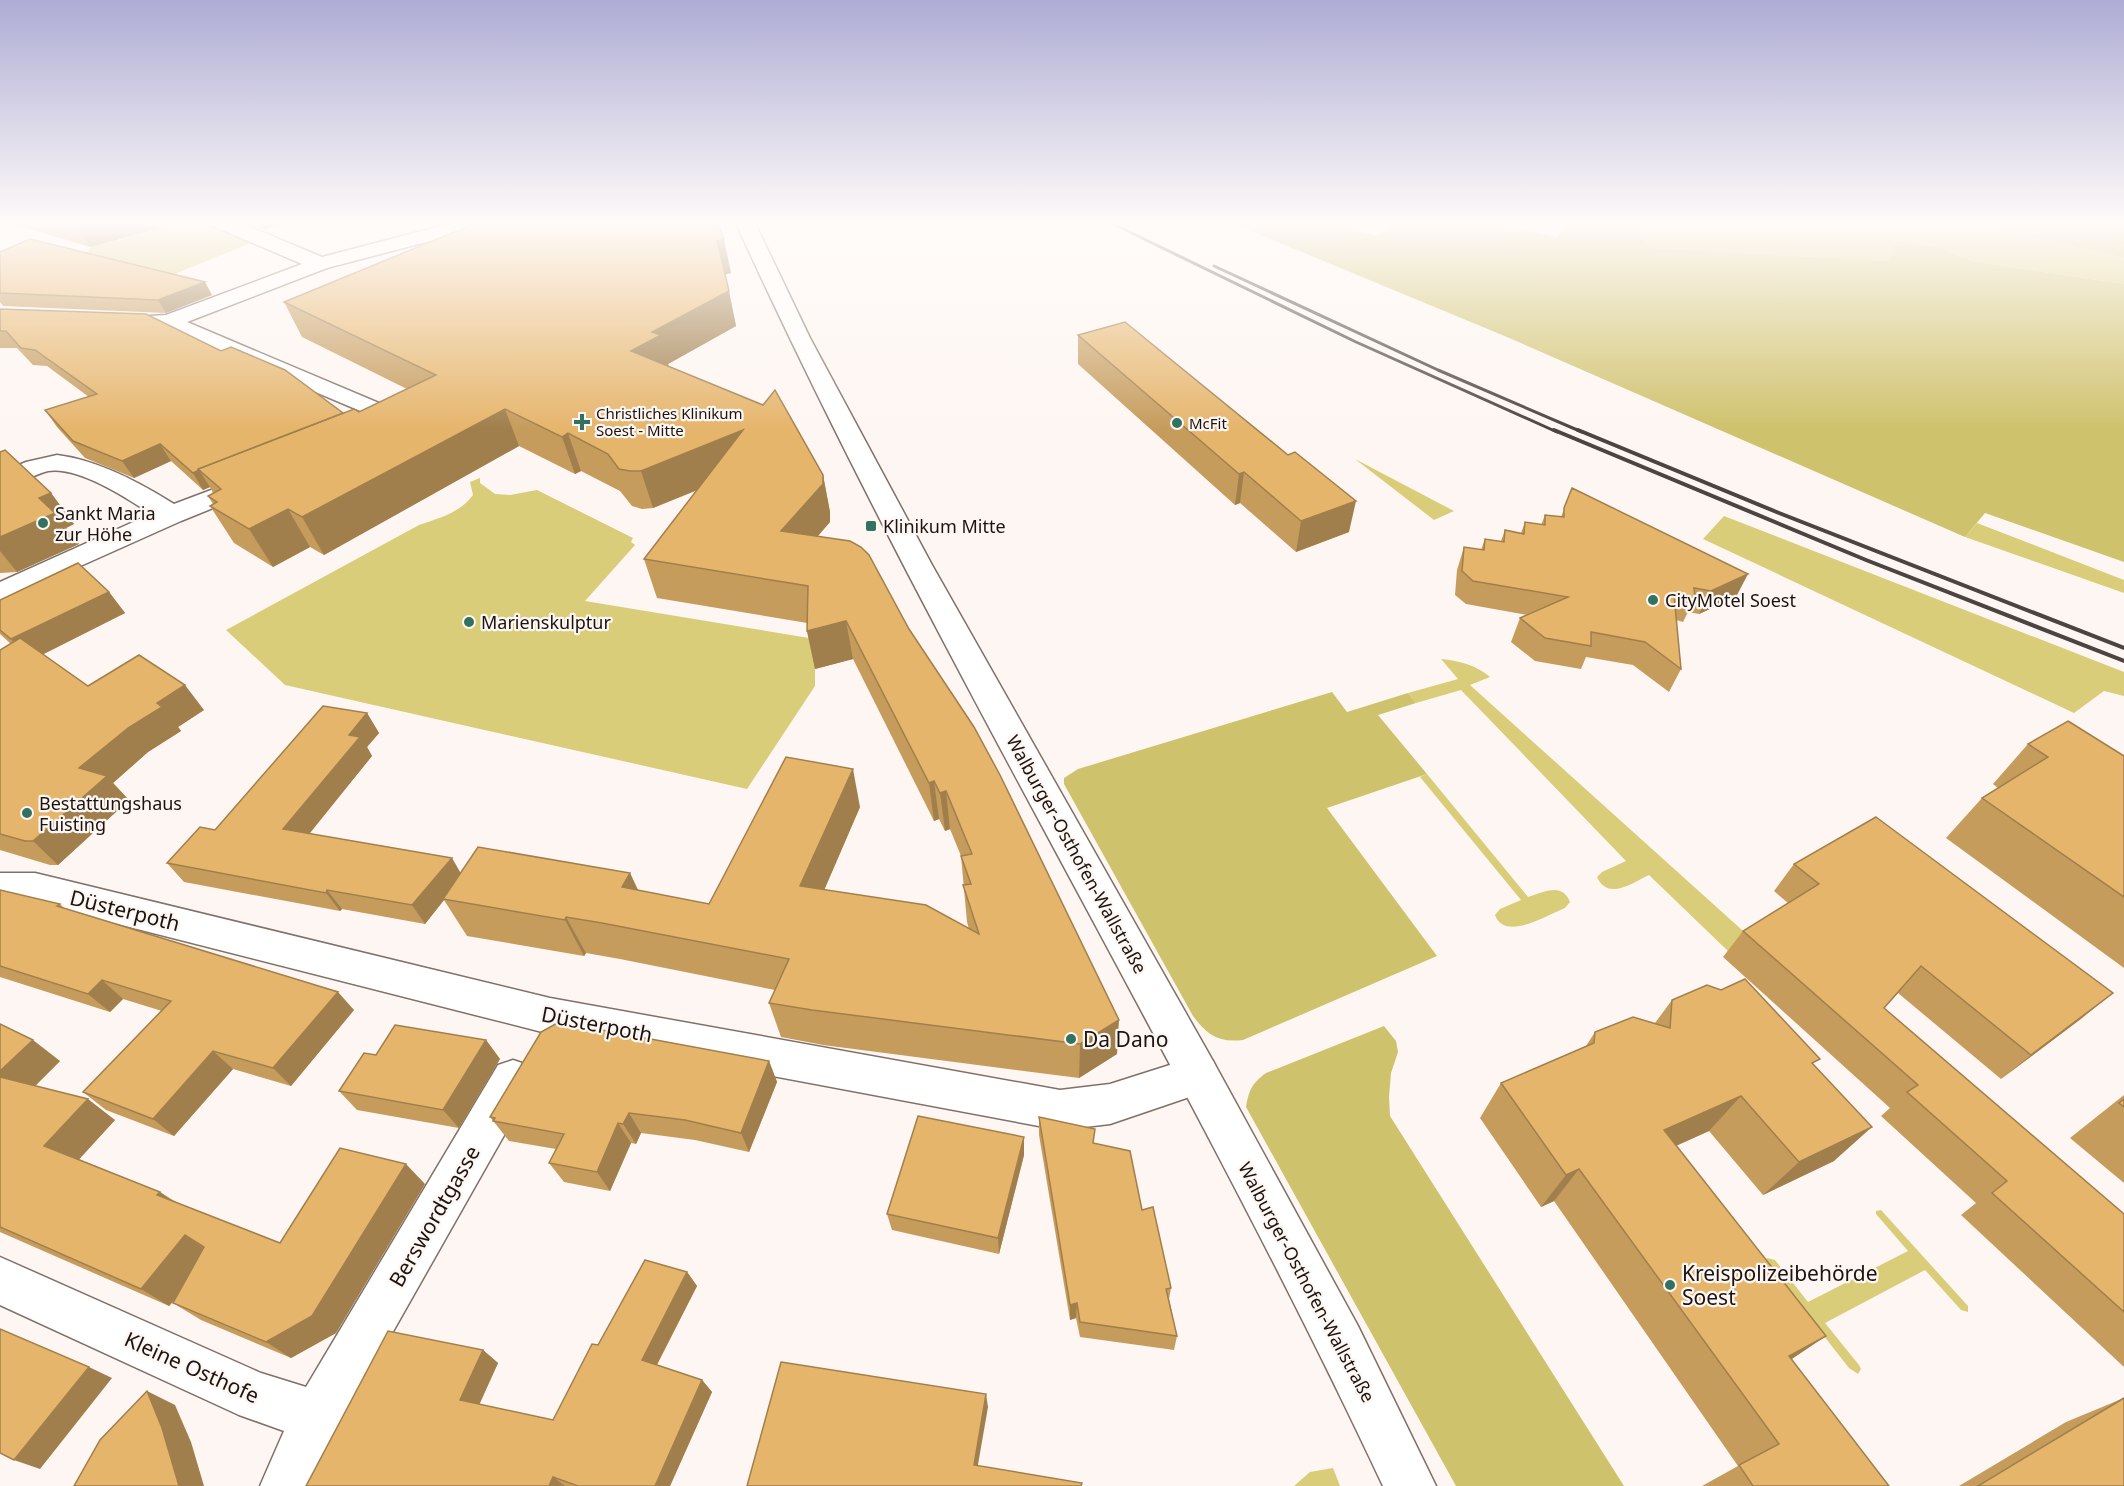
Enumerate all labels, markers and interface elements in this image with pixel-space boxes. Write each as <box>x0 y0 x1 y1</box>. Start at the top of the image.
place label: Christliches Klinikum Soest - Mitte <box>596 403 743 440</box>
marker: Christliches Klinikum Soest - Mitte <box>573 413 591 431</box>
place label: McFit <box>1189 413 1227 433</box>
marker: McFit <box>1170 416 1184 430</box>
place label: Sankt Maria zur Höhe <box>55 501 156 546</box>
place label: Klinikum Mitte <box>883 514 1006 538</box>
marker: Sankt Maria zur Höhe <box>36 516 50 530</box>
marker: Klinikum Mitte <box>864 519 878 533</box>
place label: CityMotel Soest <box>1665 588 1796 612</box>
marker: CityMotel Soest <box>1646 593 1660 607</box>
place label: Marienskulptur <box>481 610 611 634</box>
marker: Marienskulptur <box>462 615 476 629</box>
street label: Walburger-Osthofen-Wallstraße <box>1001 731 1153 977</box>
place label: Bestattungshaus Fuisting <box>39 791 182 836</box>
marker: Bestattungshaus Fuisting <box>20 806 34 820</box>
street label: Düsterpoth <box>67 883 183 937</box>
street label: Düsterpoth <box>539 1000 655 1048</box>
place label: Da Dano <box>1083 1025 1168 1053</box>
marker: Da Dano <box>1064 1032 1078 1046</box>
street label: Berswordtgasse <box>382 1140 486 1292</box>
street label: Walburger-Osthofen-Wallstraße <box>1233 1158 1381 1406</box>
place label: Kreispolizeibehörde Soest <box>1682 1259 1878 1311</box>
marker: Kreispolizeibehörde Soest <box>1663 1278 1677 1292</box>
street label: Kleine Osthofe <box>120 1325 264 1409</box>

